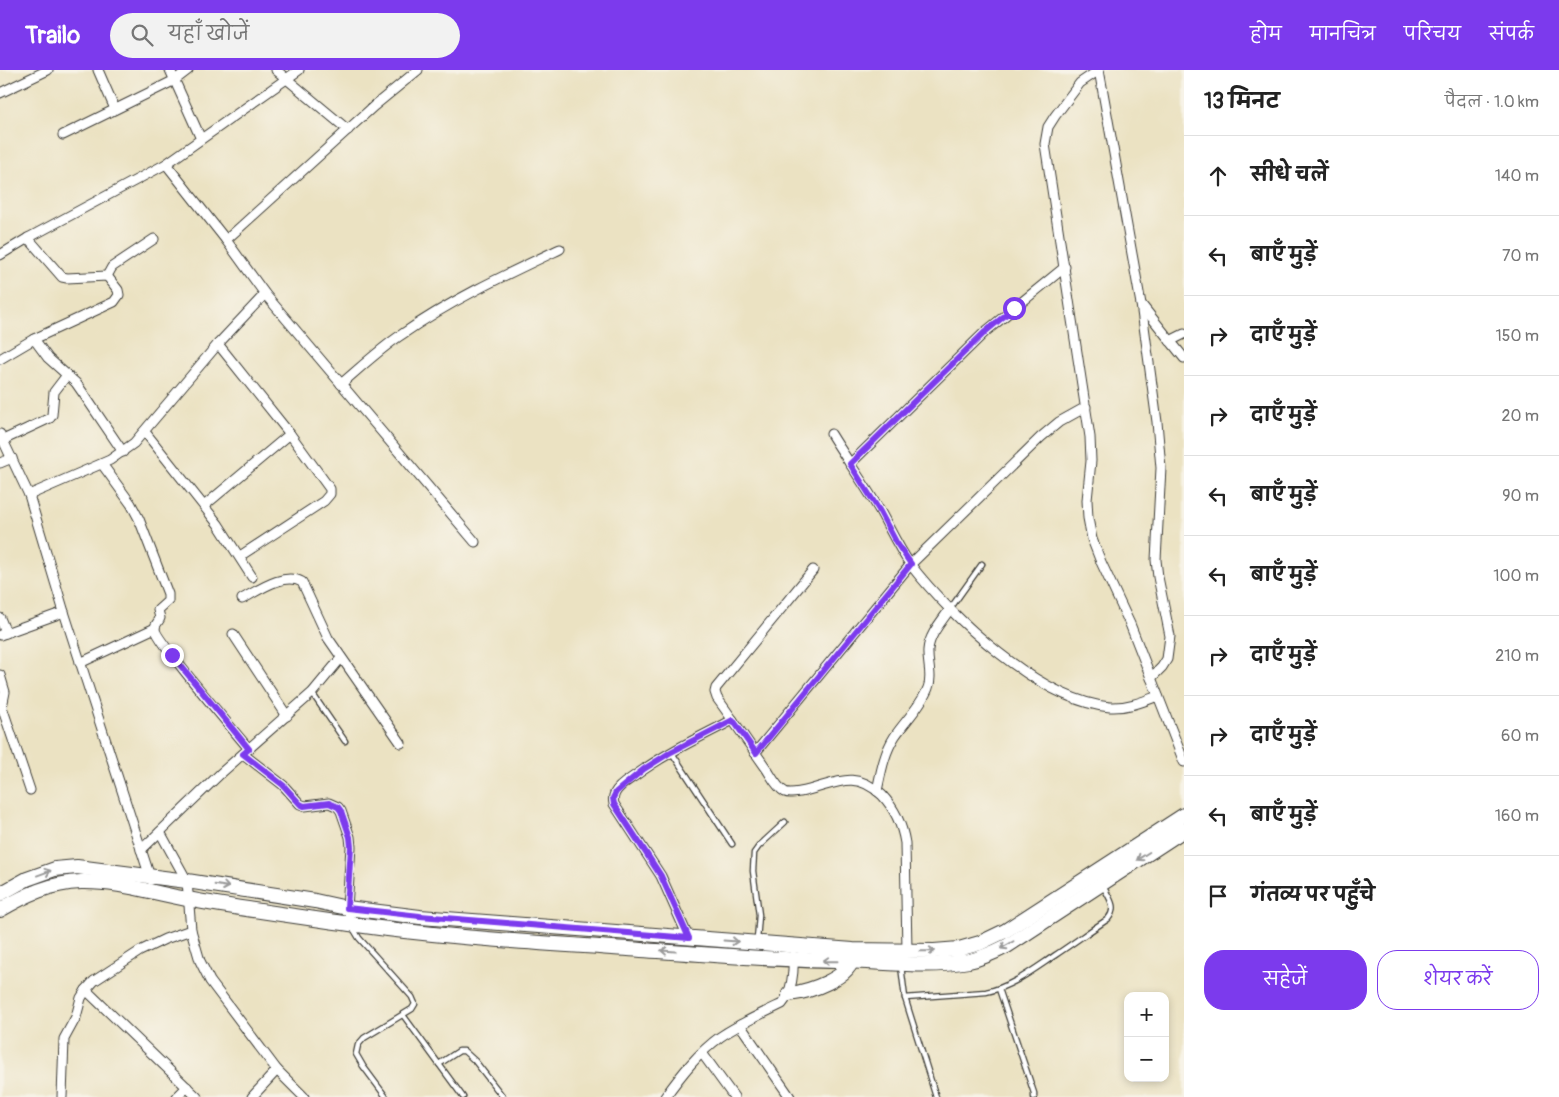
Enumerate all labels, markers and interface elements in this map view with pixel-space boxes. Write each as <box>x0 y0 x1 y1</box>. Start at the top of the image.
search box <box>110 13 460 58</box>
text: Trailo <box>25 21 80 50</box>
icon: search <box>128 21 156 49</box>
text: यहाँ खोजें <box>168 22 249 46</box>
text: होम <box>1250 23 1282 46</box>
text: मानचित्र <box>1310 23 1376 46</box>
text: परिचय <box>1404 23 1461 46</box>
text: संपर्क <box>1489 23 1534 46</box>
text: 13 मिनट <box>1204 88 1279 115</box>
text: पैदल · 1.0 km <box>1445 92 1539 112</box>
icon: ahead <box>1204 162 1232 190</box>
text: सीधे चलें <box>1251 163 1328 187</box>
text: 140 m <box>1495 166 1539 186</box>
icon: left <box>1204 242 1232 270</box>
text: बाएँ मुड़ें <box>1251 243 1317 267</box>
text: 70 m <box>1502 246 1539 266</box>
route start <box>1003 297 1026 320</box>
icon: right <box>1204 322 1232 350</box>
text: दाएँ मुड़ें <box>1251 323 1316 347</box>
text: 150 m <box>1495 326 1539 346</box>
icon: right <box>1204 402 1232 430</box>
text: दाएँ मुड़ें <box>1251 403 1316 427</box>
text: 20 m <box>1501 406 1539 426</box>
icon: left <box>1204 482 1232 510</box>
text: बाएँ मुड़ें <box>1251 483 1317 507</box>
text: 90 m <box>1502 486 1539 506</box>
icon: left <box>1204 562 1232 590</box>
text: बाएँ मुड़ें <box>1251 563 1317 587</box>
text: 100 m <box>1493 566 1539 586</box>
icon: right <box>1204 642 1232 670</box>
text: दाएँ मुड़ें <box>1251 643 1316 667</box>
route end <box>161 644 184 667</box>
text: 210 m <box>1495 646 1539 666</box>
icon: right <box>1204 722 1232 750</box>
text: दाएँ मुड़ें <box>1251 723 1316 747</box>
text: 60 m <box>1501 726 1539 746</box>
icon: left <box>1204 802 1232 830</box>
text: बाएँ मुड़ें <box>1251 803 1317 827</box>
text: 160 m <box>1495 806 1539 826</box>
one-way arrow <box>1136 852 1150 862</box>
one-way arrow <box>36 868 51 877</box>
one-way arrow <box>214 882 230 892</box>
icon: arrive <box>1204 882 1232 910</box>
text: गंतव्य पर पहुँचे <box>1251 883 1375 907</box>
one-way arrow <box>723 937 739 946</box>
one-way arrow <box>999 940 1014 950</box>
one-way arrow <box>920 946 936 956</box>
one-way arrow <box>661 947 677 956</box>
button: सहेजें <box>1204 950 1367 1010</box>
button: शेयर करें <box>1377 950 1539 1010</box>
one-way arrow <box>823 956 839 966</box>
map controls <box>1124 992 1169 1082</box>
button: + <box>1124 992 1169 1037</box>
button: − <box>1124 1037 1169 1082</box>

